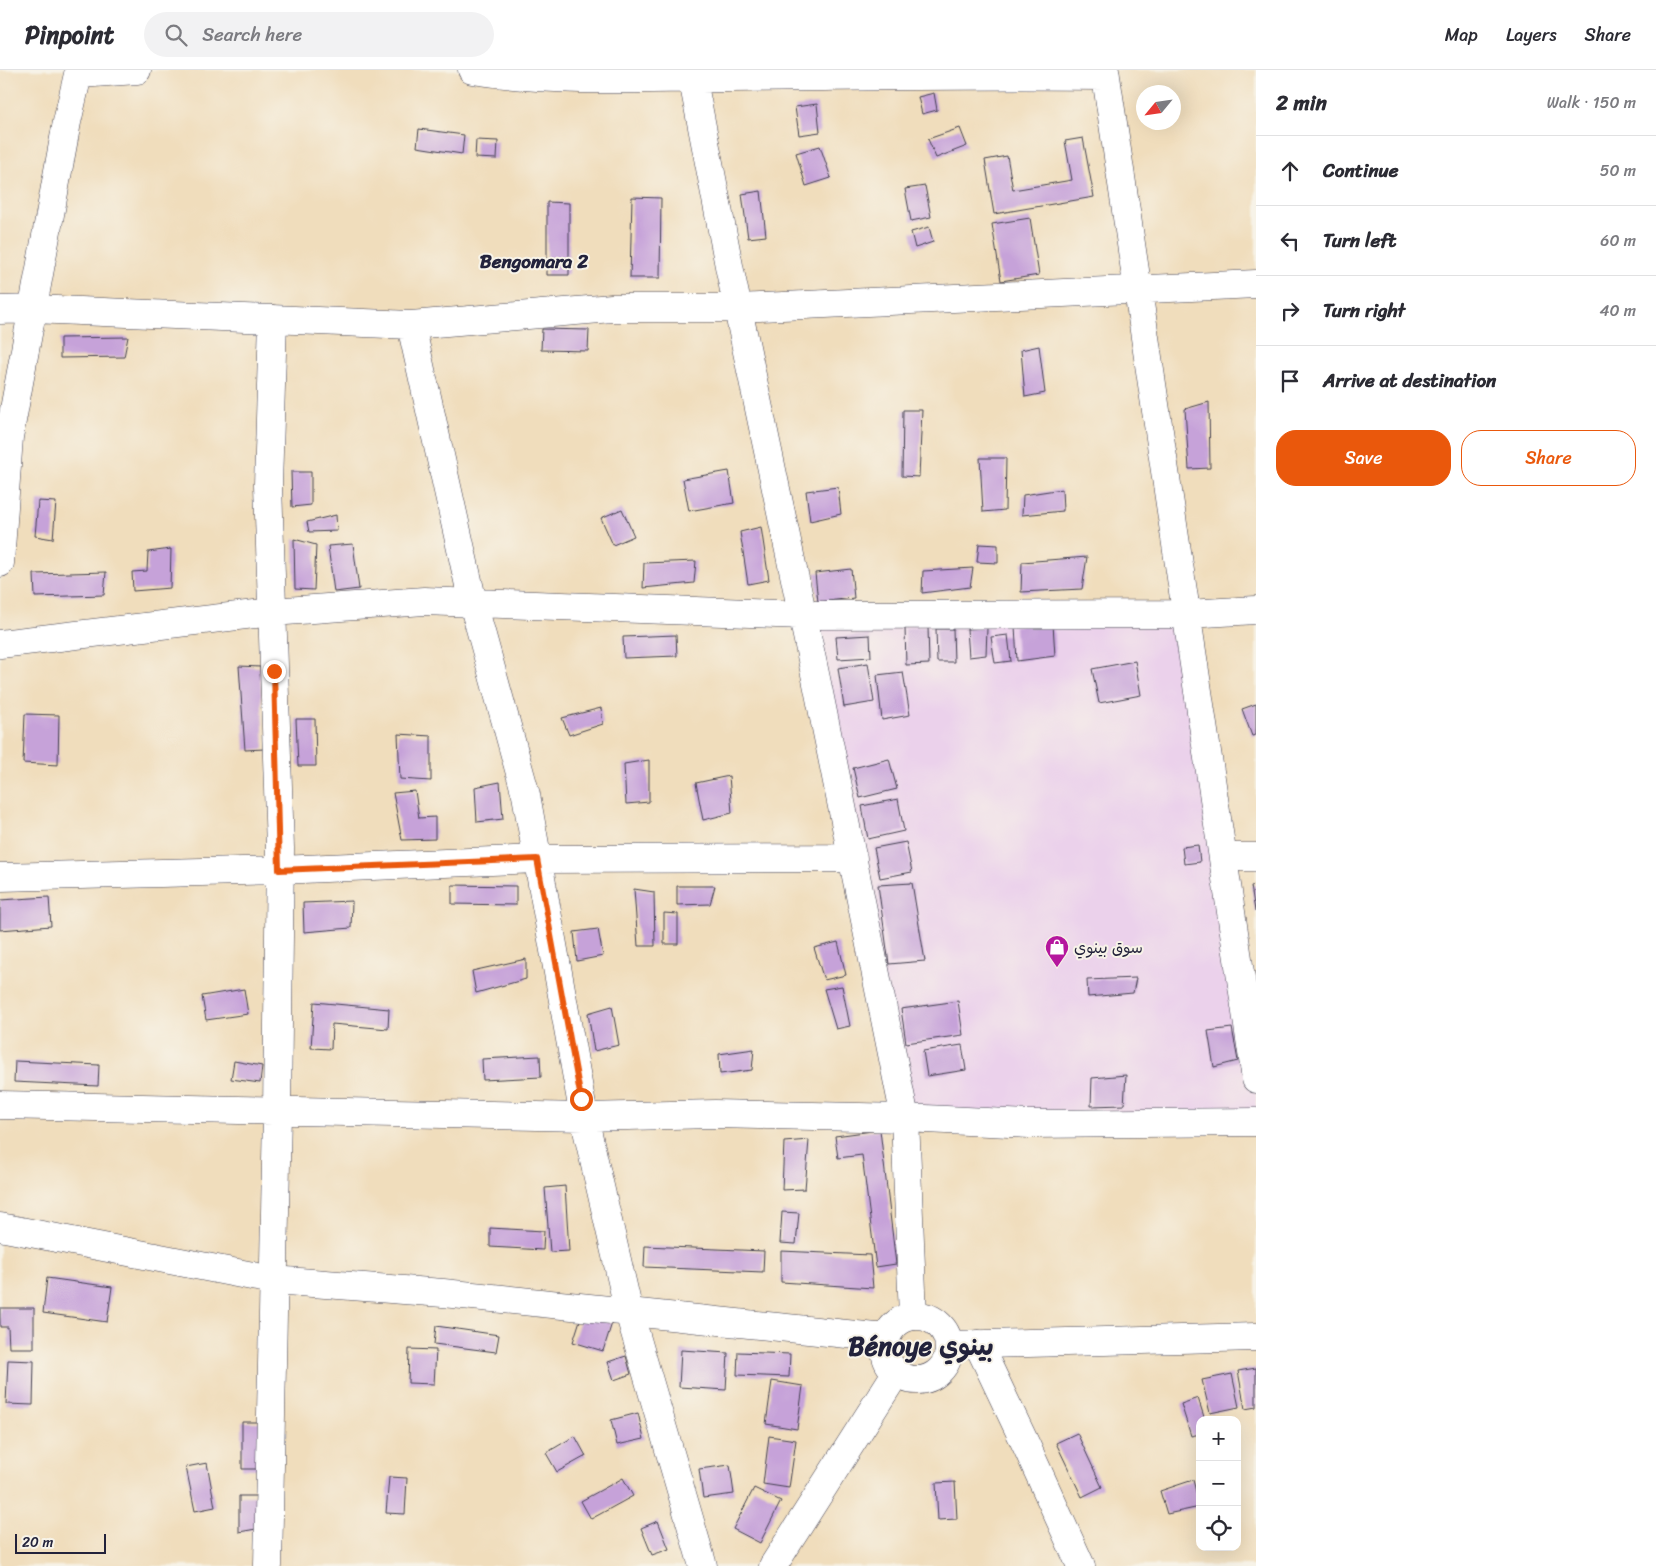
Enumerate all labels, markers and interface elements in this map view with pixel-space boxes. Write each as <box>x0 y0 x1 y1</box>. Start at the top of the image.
search box <box>144 12 494 57</box>
text: Pinpoint <box>25 14 114 56</box>
text: Search here <box>202 18 302 51</box>
text: Map <box>1445 19 1478 51</box>
text: Layers <box>1506 19 1557 51</box>
text: Share <box>1585 19 1631 51</box>
icon: search <box>162 21 190 49</box>
text: 2 min <box>1276 84 1327 122</box>
north arrow <box>1136 85 1181 130</box>
text: Walk · 150 m <box>1547 88 1636 117</box>
text: Continue <box>1323 154 1399 187</box>
text: 50 m <box>1600 156 1636 185</box>
icon: ahead <box>1276 157 1304 185</box>
text: Turn left <box>1323 224 1396 257</box>
text: 60 m <box>1600 226 1636 255</box>
icon: left <box>1276 227 1304 255</box>
district label: Bengomara 2 <box>480 245 588 278</box>
text: Turn right <box>1323 294 1405 327</box>
text: 40 m <box>1599 296 1636 325</box>
icon: right <box>1276 297 1304 325</box>
text: Arrive at destination <box>1323 364 1496 397</box>
icon: arrive <box>1276 367 1304 395</box>
button: Save <box>1276 430 1451 486</box>
button: Share <box>1461 430 1636 486</box>
route end <box>263 660 286 683</box>
place label: سوق بينوي <box>1074 933 1143 962</box>
shop icon: سوق بينوي <box>1044 934 1070 968</box>
route start <box>570 1088 593 1111</box>
district label: Bénoye بينوي <box>848 1323 994 1369</box>
map controls <box>1196 1416 1241 1551</box>
button: + <box>1196 1416 1241 1461</box>
button: − <box>1196 1461 1241 1506</box>
button: locate <box>1196 1506 1241 1551</box>
text: 20 m <box>22 1530 53 1555</box>
scale bar <box>15 1531 106 1554</box>

